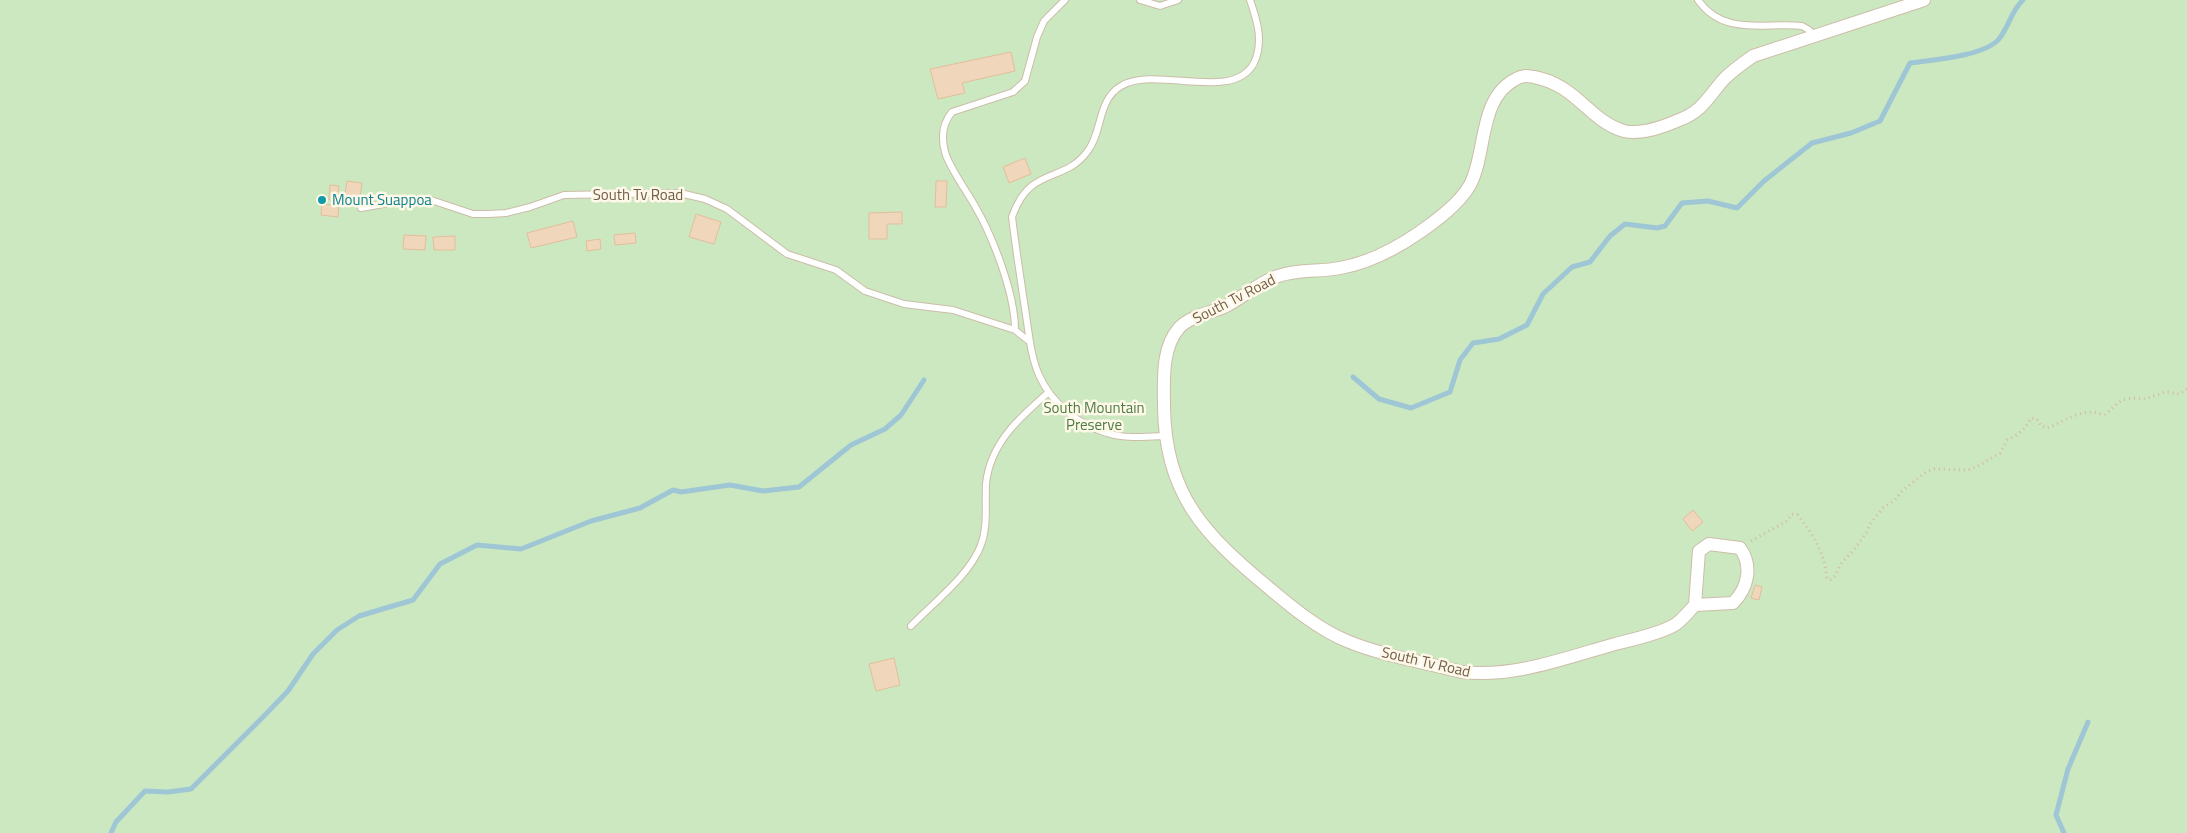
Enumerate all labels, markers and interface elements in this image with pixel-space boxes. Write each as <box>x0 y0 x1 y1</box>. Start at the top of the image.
street label: South Tv Road <box>593 183 683 206</box>
place label: Mount Suappoa <box>332 188 432 211</box>
marker: Mount Suappoa <box>316 194 328 206</box>
street label: South Tv Road <box>1188 268 1279 329</box>
park label: South Mountain Preserve <box>1043 396 1145 436</box>
street label: South Tv Road <box>1379 640 1473 683</box>

